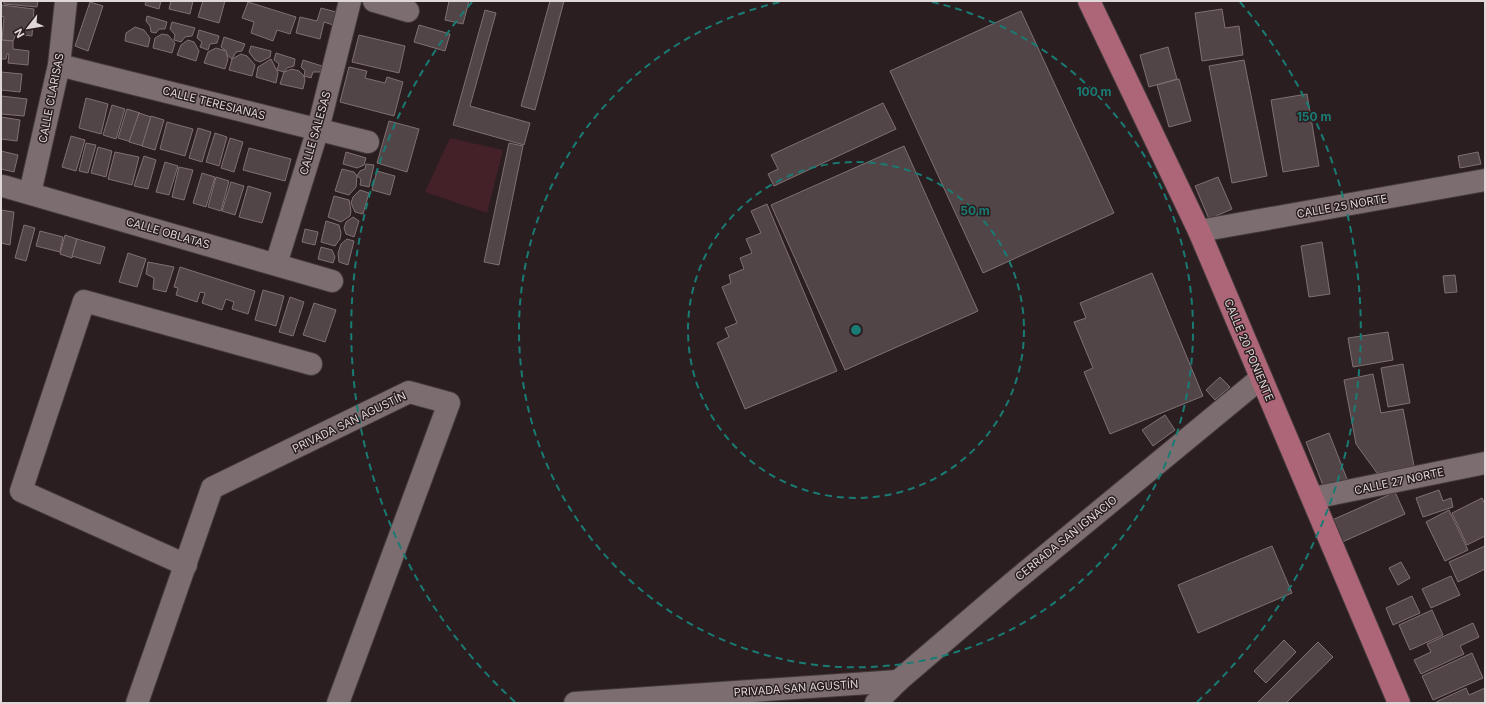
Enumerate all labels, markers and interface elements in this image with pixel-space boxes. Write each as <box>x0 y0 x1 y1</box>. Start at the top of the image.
north arrow <box>8 8 48 48</box>
text: N <box>11 26 28 40</box>
street label: CALLE CLARISAS <box>35 52 67 144</box>
street label: CALLE TERESIANAS <box>161 83 267 123</box>
text: 100 m <box>1076 84 1112 99</box>
street label: CALLE SALESAS <box>296 89 334 177</box>
text: 150 m <box>1297 109 1331 124</box>
street label: CALLE 25 NORTE <box>1296 191 1388 221</box>
text: 50 m <box>960 203 990 218</box>
street label: CALLE OBLATAS <box>124 214 212 252</box>
street label: CALLE 20 PONIENTE <box>1221 297 1277 403</box>
centre of rings <box>849 323 863 337</box>
street label: PRIVADA SAN AGUSTÍN <box>290 388 408 456</box>
street label: CALLE 27 NORTE <box>1353 465 1445 497</box>
street label: CERRADA SAN IGNACIO <box>1012 493 1120 583</box>
street label: PRIVADA SAN AGUSTÍN <box>733 677 859 699</box>

